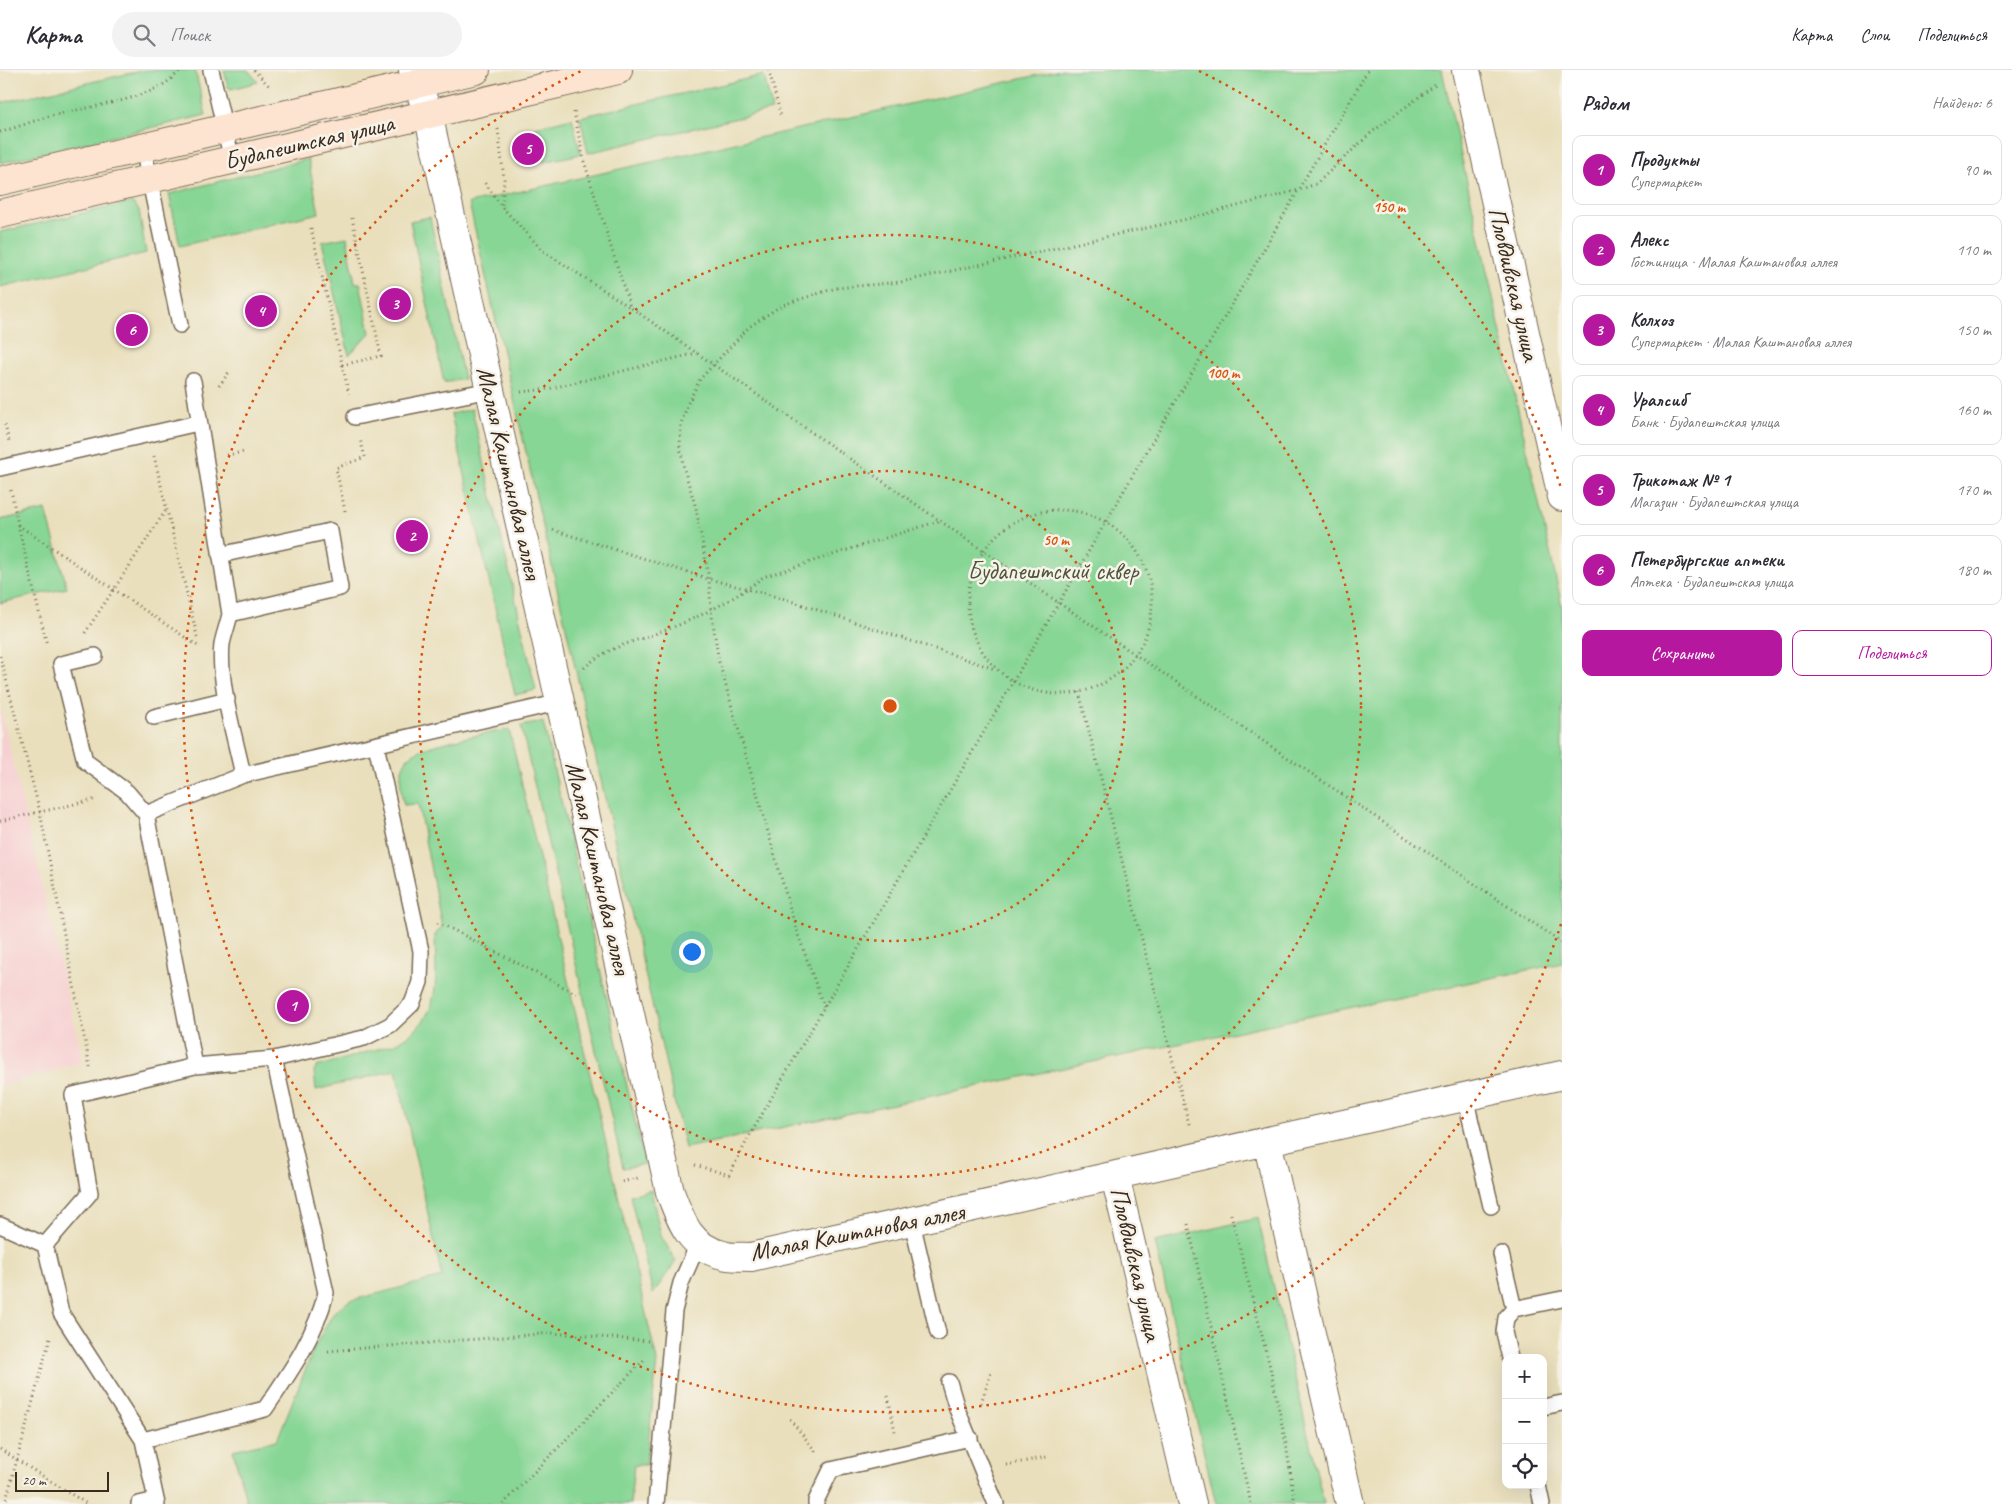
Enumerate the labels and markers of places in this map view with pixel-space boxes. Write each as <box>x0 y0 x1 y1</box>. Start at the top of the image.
pin: 5 <box>512 130 544 168</box>
pin: 3 <box>379 285 411 323</box>
pin: 4 <box>245 292 277 330</box>
pin: 6 <box>116 311 148 349</box>
pin: 2 <box>396 517 428 555</box>
centre of rings <box>881 697 899 715</box>
pin: 1 <box>277 987 309 1025</box>

